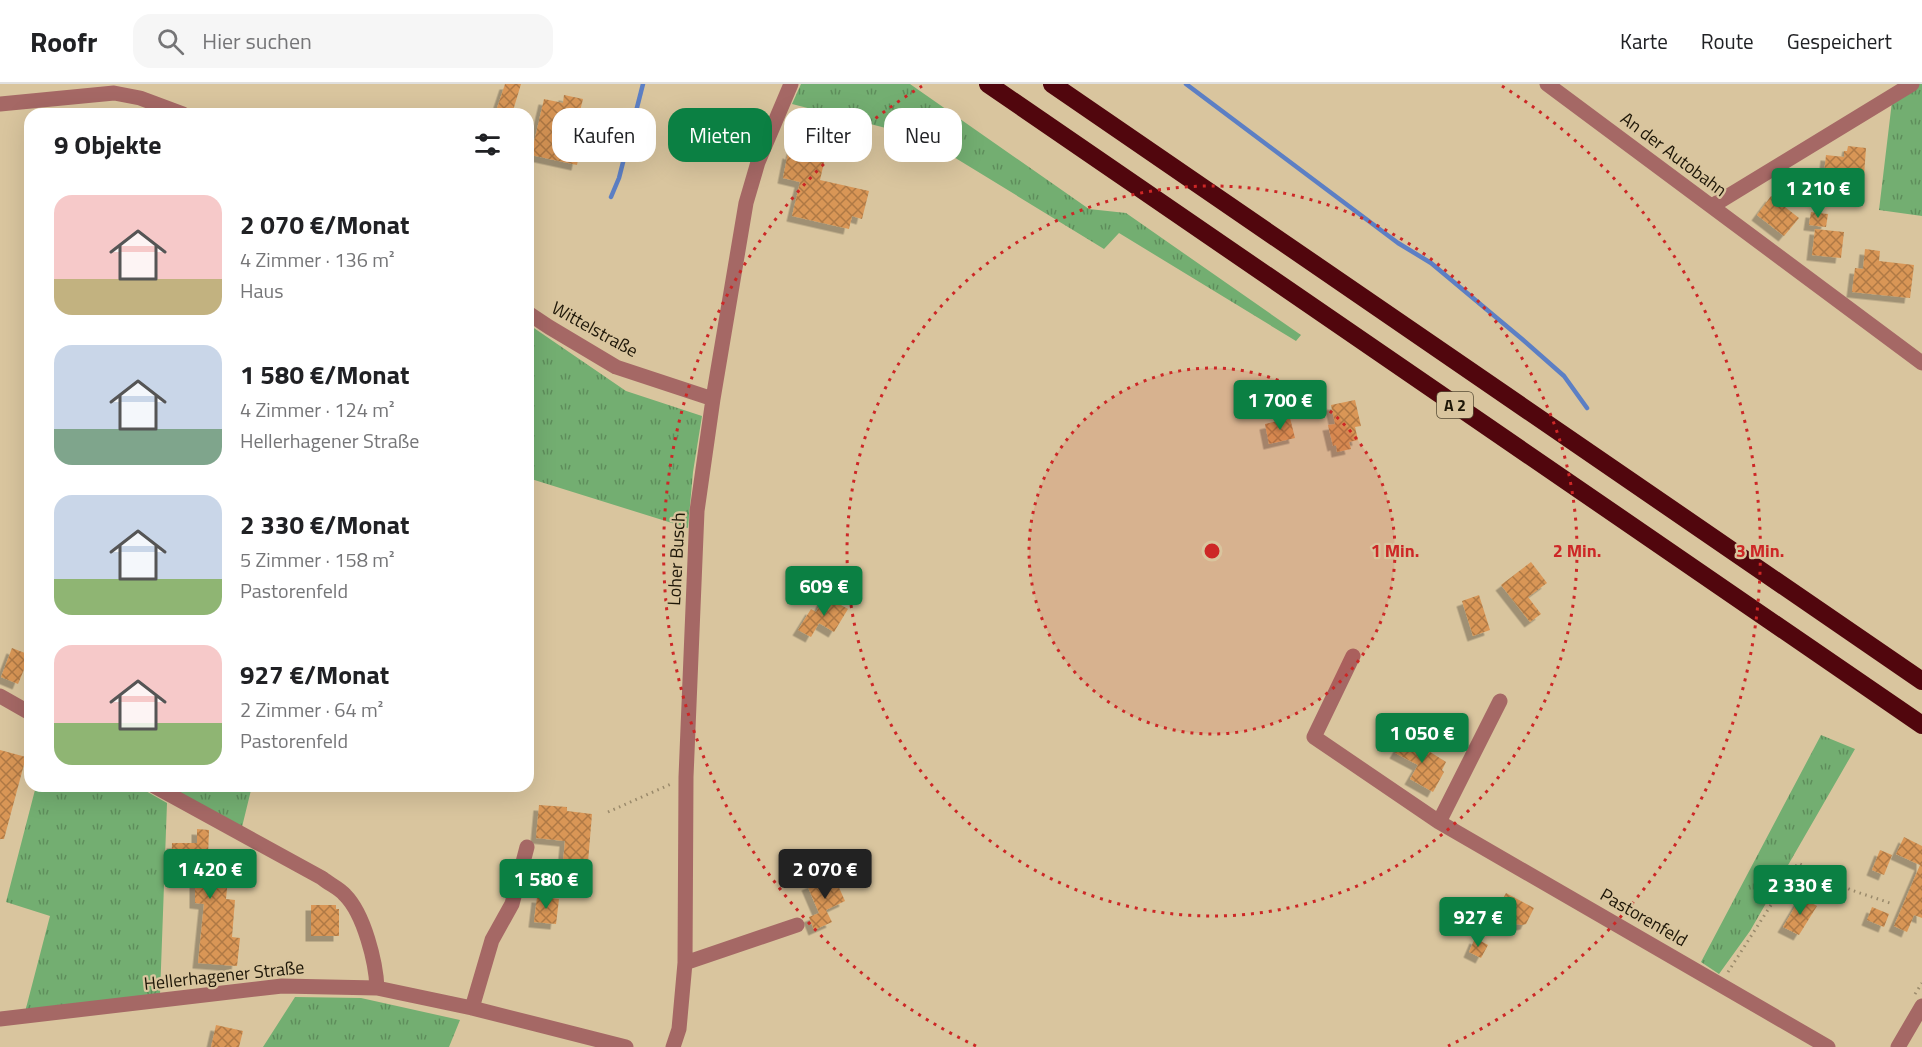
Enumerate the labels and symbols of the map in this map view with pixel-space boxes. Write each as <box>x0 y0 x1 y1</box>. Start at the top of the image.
street label: An der Autobahn <box>1615 105 1733 203</box>
pin: 1 210 € <box>1763 168 1873 219</box>
street label: Wittelstraße <box>547 294 643 364</box>
pin: 1 700 € <box>1225 380 1335 431</box>
road number: A 2 <box>1437 392 1473 418</box>
street label: Loher Busch <box>660 512 692 606</box>
text: 1 Min. <box>1371 537 1419 564</box>
text: 2 Min. <box>1553 537 1601 564</box>
text: 3 Min. <box>1736 537 1784 564</box>
centre of rings <box>1202 541 1222 561</box>
pin: 609 € <box>782 566 866 617</box>
pin: 1 050 € <box>1367 713 1477 764</box>
pin: 1 420 € <box>155 849 265 900</box>
pin: 2 070 € <box>770 849 880 900</box>
pin: 1 580 € <box>491 859 601 910</box>
pin: 2 330 € <box>1745 865 1855 916</box>
street label: Pastorenfeld <box>1595 881 1693 953</box>
pin: 927 € <box>1436 897 1520 948</box>
street label: Hellerhagener Straße <box>142 953 306 997</box>

